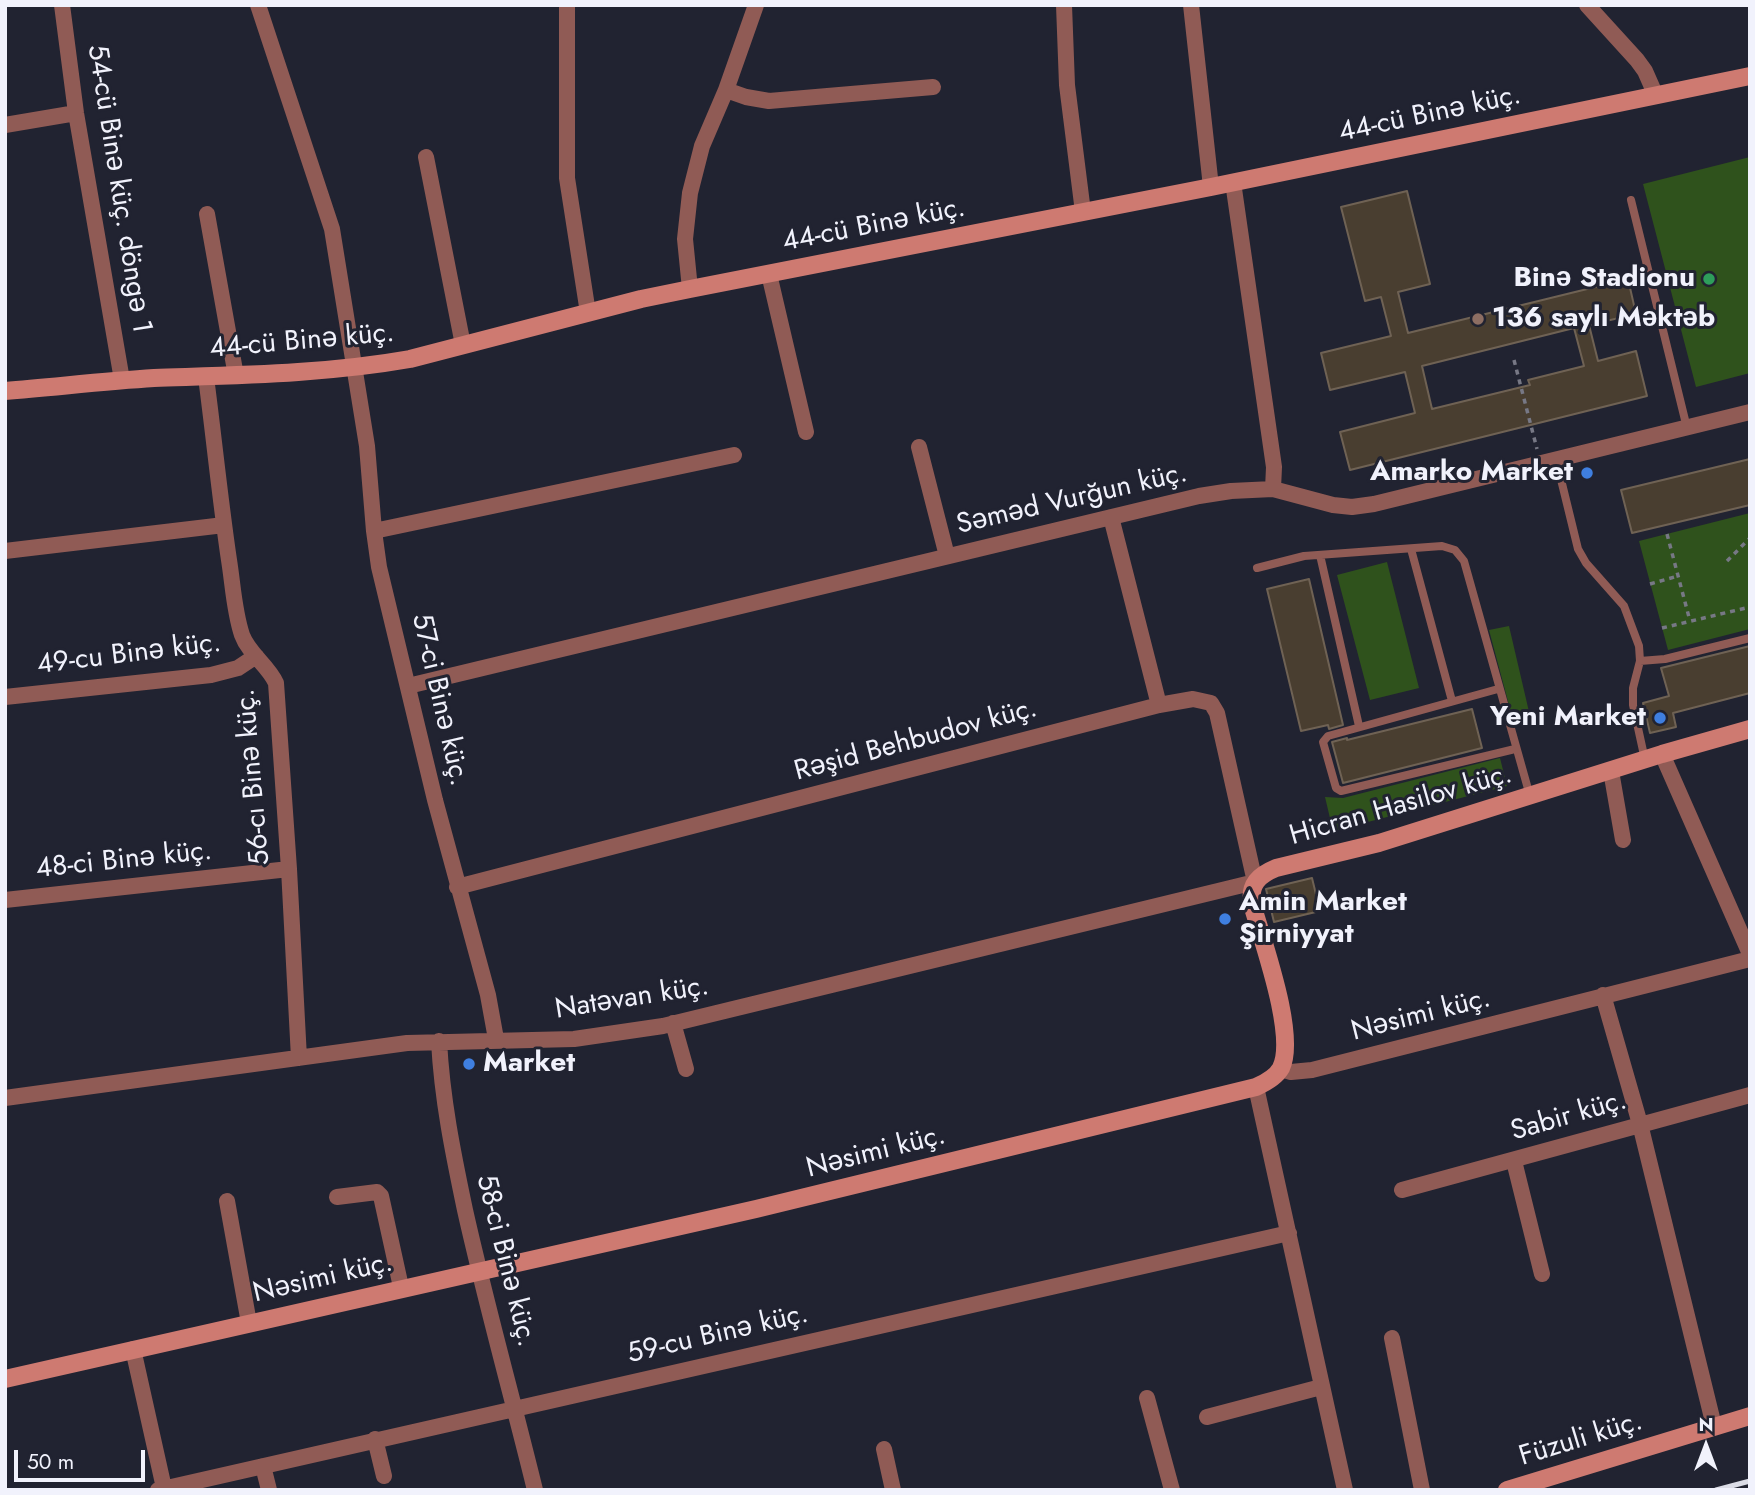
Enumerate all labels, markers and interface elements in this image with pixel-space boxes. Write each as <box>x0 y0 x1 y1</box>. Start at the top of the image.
street label: 54-cü Binə küç. döngə 1 <box>79 42 157 336</box>
street label: 44-cü Binə küç. <box>1336 79 1524 151</box>
street label: 44-cü Binə küç. <box>780 192 968 260</box>
place label: Binə Stadionu <box>1513 262 1695 296</box>
marker: Binə Stadionu <box>1701 271 1717 287</box>
place label: 136 saylı Məktəb <box>1492 302 1715 336</box>
marker: 136 saylı Məktəb <box>1470 311 1486 327</box>
street label: 44-cü Binə küç. <box>208 317 396 367</box>
place label: Amarko Market <box>1370 456 1573 490</box>
street label: Səməd Vurğun küç. <box>953 457 1191 543</box>
marker: Amarko Market <box>1579 465 1595 481</box>
street label: 57-ci Binə küç. <box>403 611 475 789</box>
street label: 49-cu Binə küç. <box>35 627 223 683</box>
street label: 56-cı Binə küç. <box>230 687 278 867</box>
street label: Rəşid Behbudov küç. <box>791 692 1041 790</box>
place label: Yeni Market <box>1490 701 1646 735</box>
marker: Yeni Market <box>1652 710 1668 726</box>
street label: Hicran Hasilov küç. <box>1286 758 1516 854</box>
street label: 48-ci Binə küç. <box>34 835 214 887</box>
place label: Amin Market Şirniyyat <box>1239 886 1407 952</box>
marker: Amin Market Şirniyyat <box>1217 911 1233 927</box>
street label: Natəvan küç. <box>553 970 711 1028</box>
street label: Nəsimi küç. <box>1348 983 1494 1049</box>
place label: Market <box>483 1047 575 1081</box>
marker: Market <box>461 1056 477 1072</box>
street label: Sabir küç. <box>1507 1084 1631 1150</box>
street label: Nəsimi küç. <box>803 1120 949 1186</box>
street label: 58-ci Binə küç. <box>467 1171 543 1351</box>
street label: Nəsimi küç. <box>250 1247 396 1311</box>
street label: 59-cu Binə küç. <box>624 1298 812 1372</box>
street label: Füzuli küç. <box>1515 1405 1647 1475</box>
north arrow <box>1671 1411 1741 1481</box>
text: N <box>1698 1411 1714 1438</box>
scale bar <box>18 1436 149 1480</box>
text: 50 m <box>27 1447 74 1477</box>

